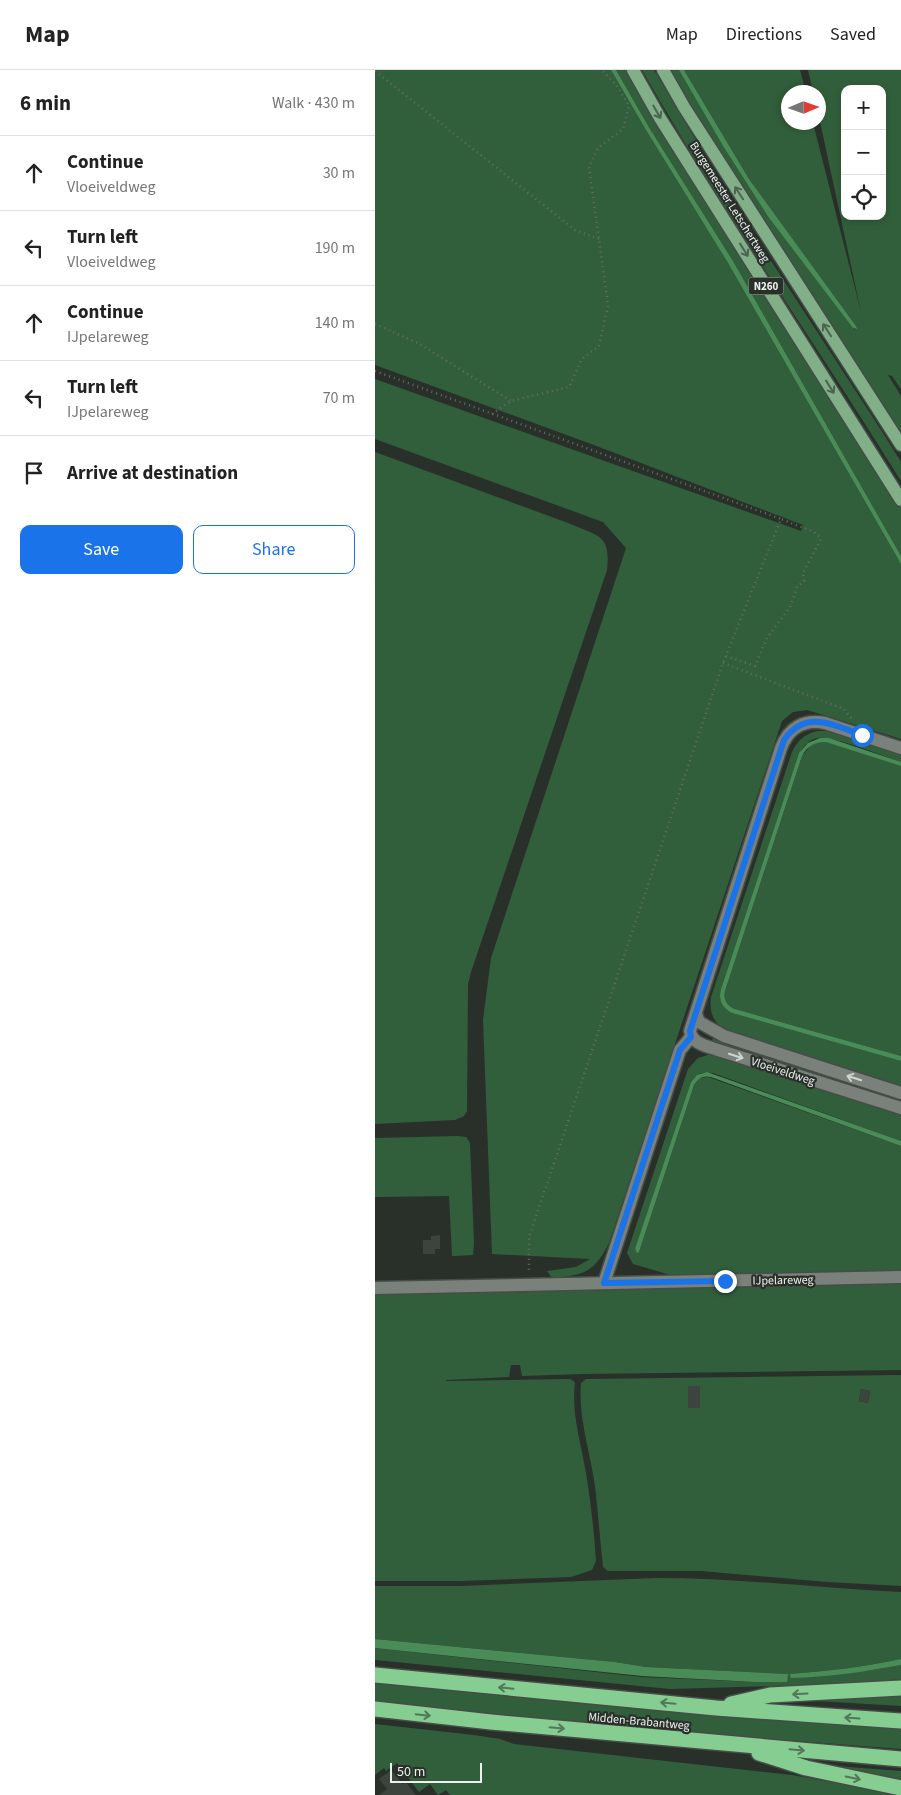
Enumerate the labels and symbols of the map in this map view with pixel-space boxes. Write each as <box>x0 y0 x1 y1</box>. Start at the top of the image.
north arrow <box>781 85 826 130</box>
one-way arrow <box>652 105 662 120</box>
street label: Burgemeester Letschertweg <box>685 139 774 266</box>
one-way arrow <box>734 187 744 201</box>
one-way arrow <box>738 243 749 257</box>
road number: N260 <box>749 278 783 295</box>
one-way arrow <box>822 324 832 338</box>
one-way arrow <box>826 380 836 394</box>
route start <box>851 724 874 747</box>
one-way arrow <box>728 1051 744 1061</box>
street label: Vloeiveldweg <box>749 1053 817 1090</box>
one-way arrow <box>847 1073 863 1083</box>
route end <box>714 1270 737 1293</box>
street label: IJpelareweg <box>752 1271 814 1290</box>
one-way arrow <box>498 1684 514 1693</box>
one-way arrow <box>792 1689 808 1698</box>
one-way arrow <box>660 1699 676 1708</box>
street label: Midden-Brabantweg <box>587 1709 690 1734</box>
one-way arrow <box>415 1710 431 1720</box>
one-way arrow <box>845 1713 861 1722</box>
one-way arrow <box>548 1723 564 1733</box>
one-way arrow <box>789 1745 805 1755</box>
scale bar <box>390 1760 483 1783</box>
one-way arrow <box>845 1774 861 1783</box>

